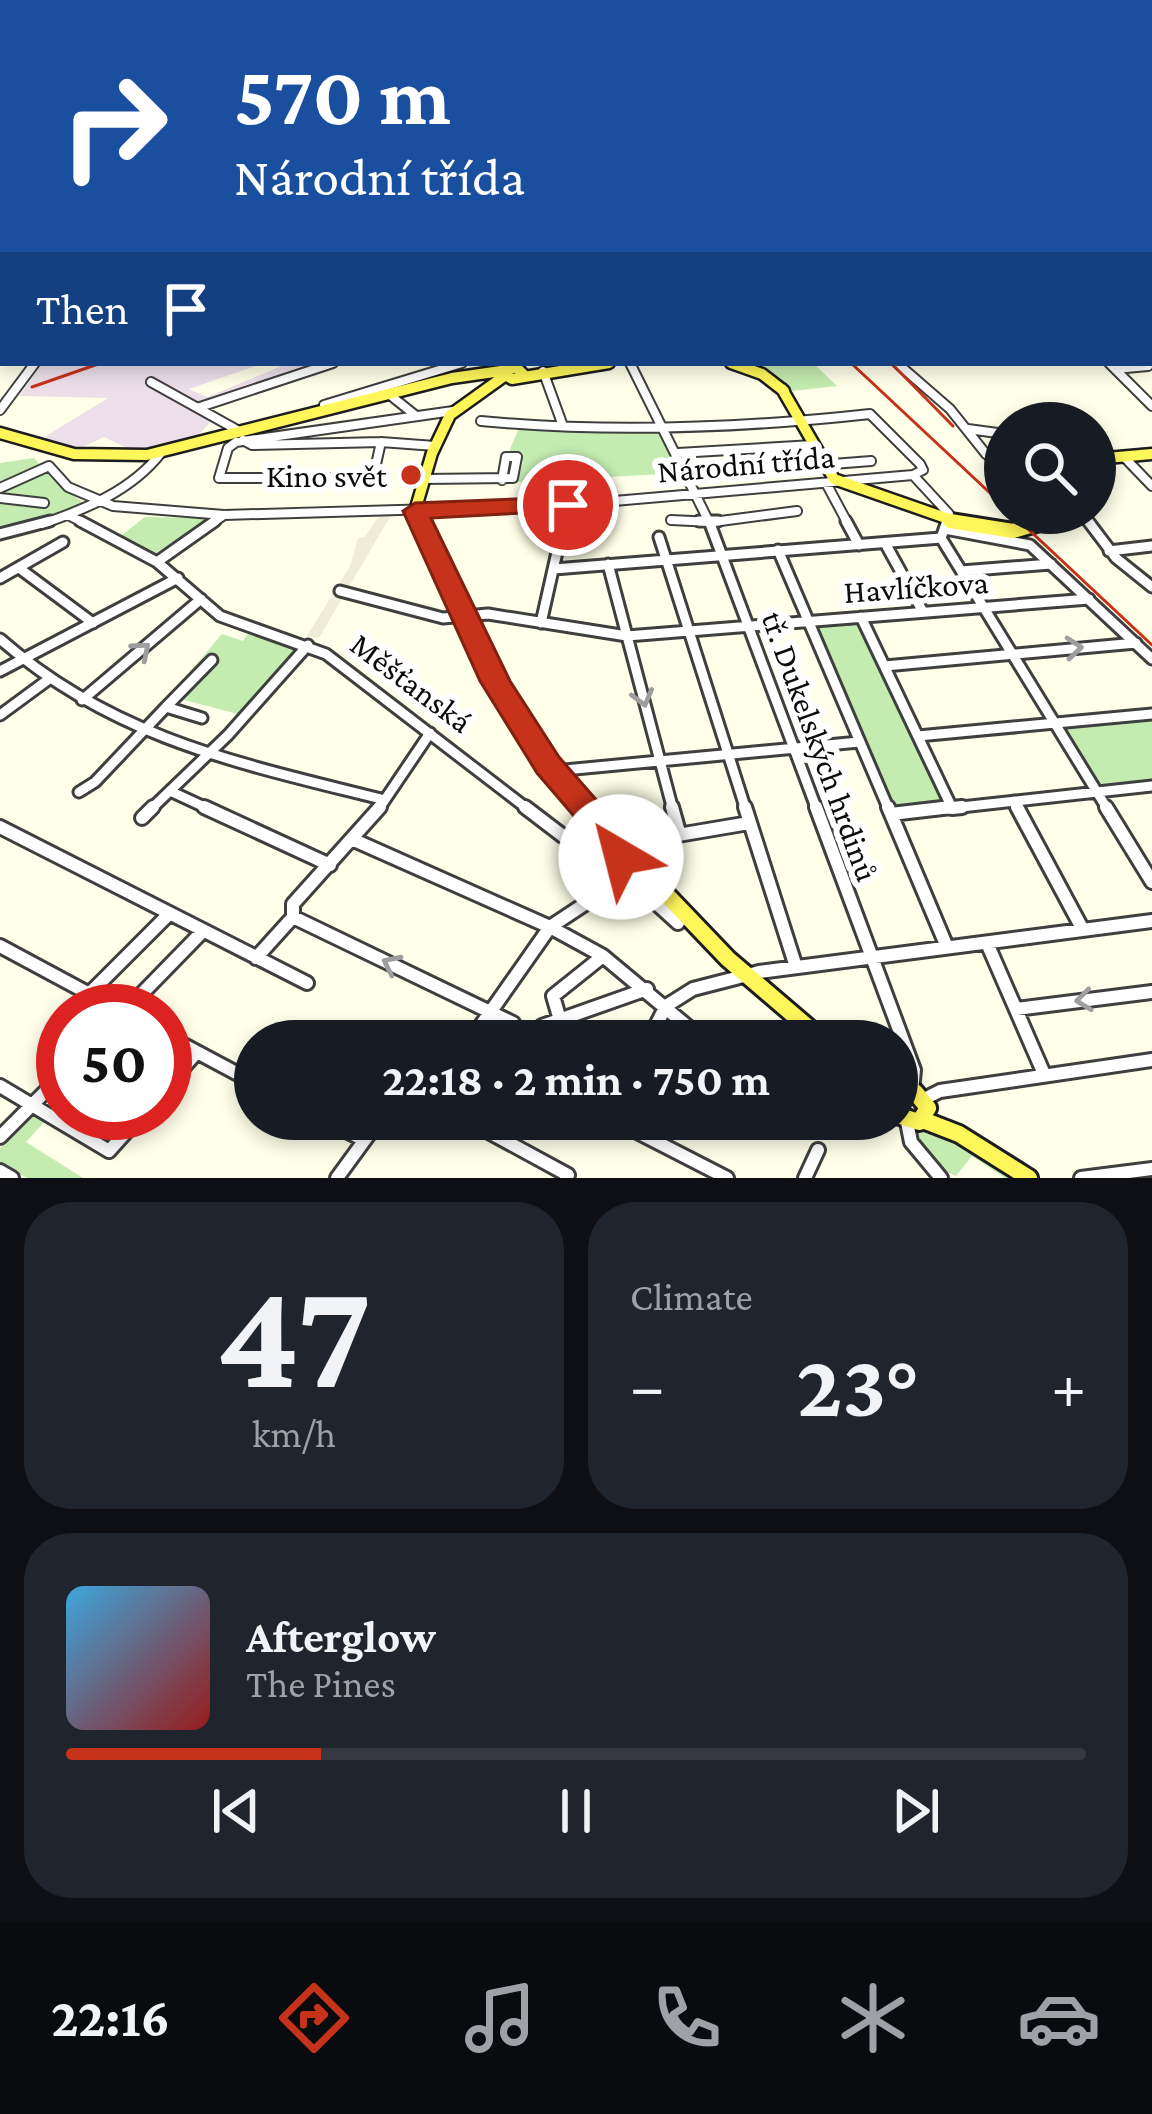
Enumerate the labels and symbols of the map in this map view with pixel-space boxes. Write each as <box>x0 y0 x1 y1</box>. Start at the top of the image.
street label: Národní třída <box>656 437 836 490</box>
pin <box>517 454 619 556</box>
place label: Kino svět <box>266 457 388 494</box>
marker: Kino svět <box>398 462 424 488</box>
street label: Havlíčkova <box>842 563 990 610</box>
street label: tř. Dukelských hrdinů <box>754 606 887 886</box>
street label: Měšťanská <box>344 625 480 740</box>
one-way arrow <box>1065 636 1084 661</box>
one-way arrow <box>128 642 150 664</box>
one-way arrow <box>629 687 654 708</box>
position arrow <box>558 794 684 920</box>
one-way arrow <box>382 955 403 978</box>
speed limit sign: 50 <box>36 984 192 1140</box>
one-way arrow <box>1074 987 1094 1013</box>

